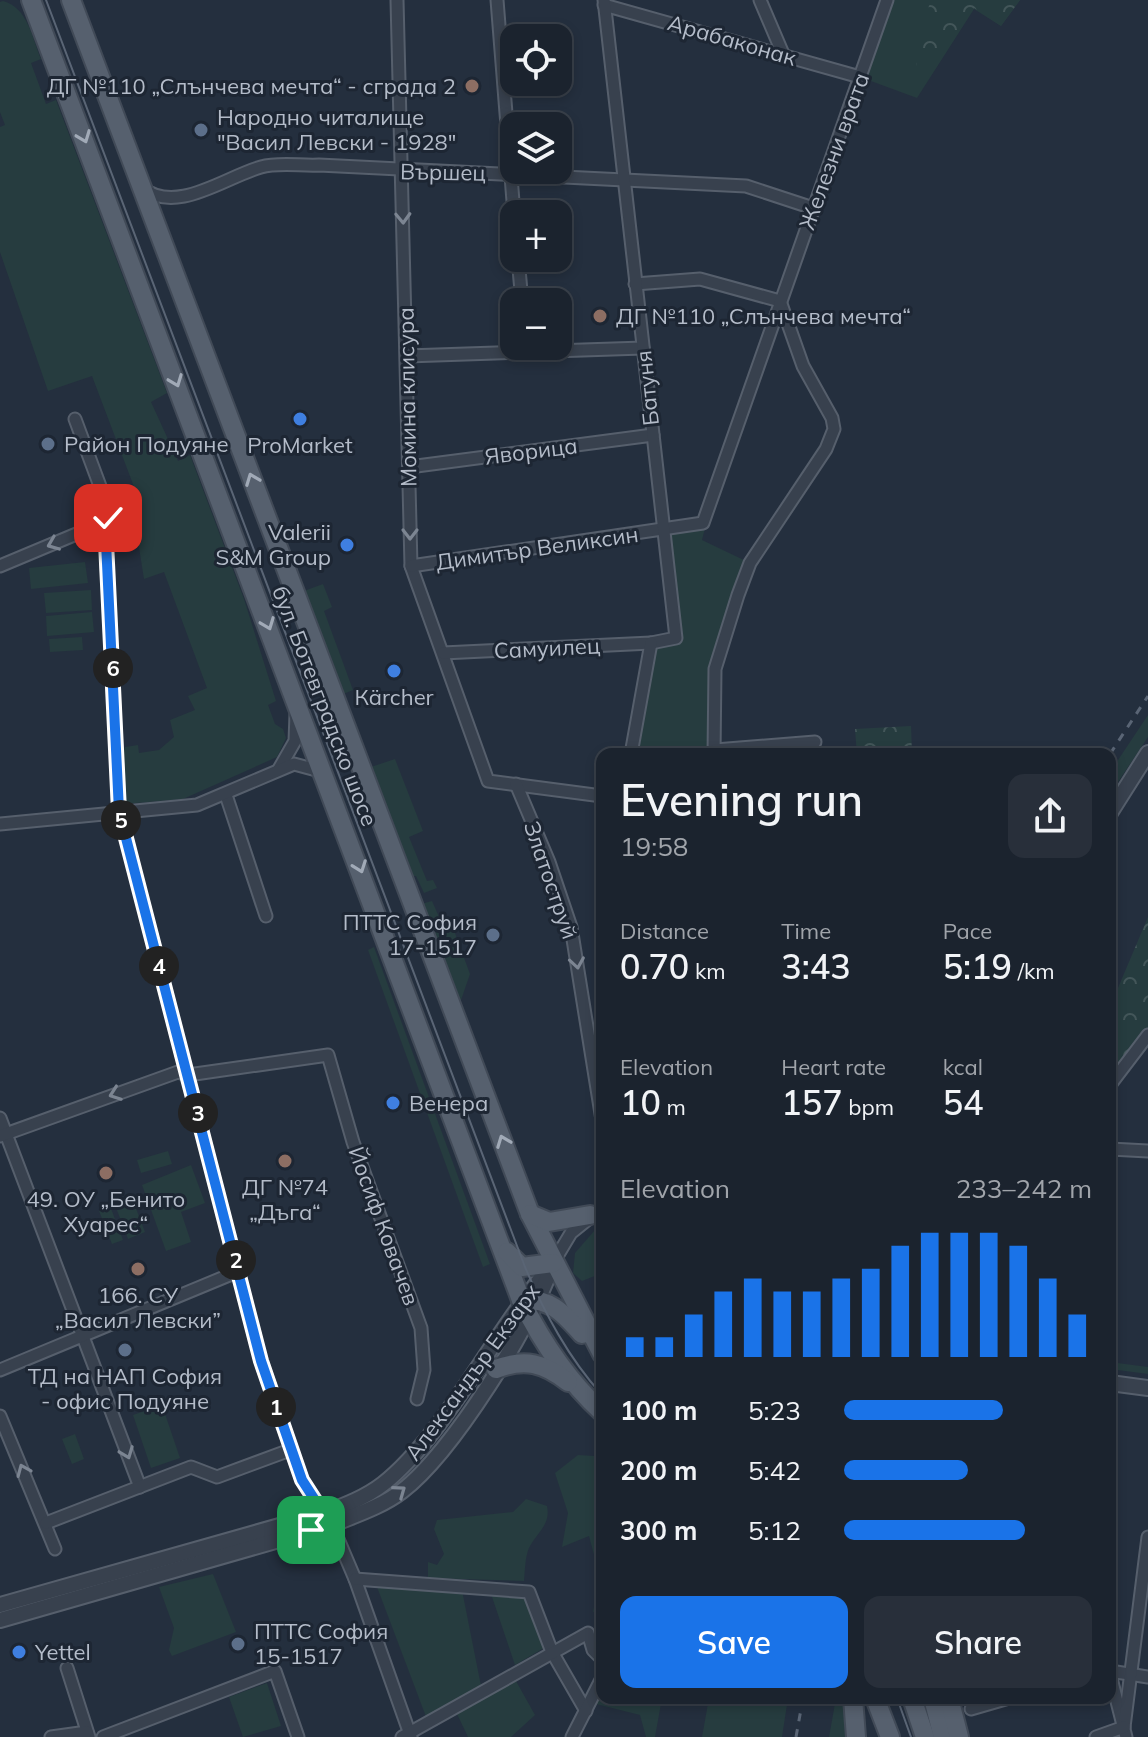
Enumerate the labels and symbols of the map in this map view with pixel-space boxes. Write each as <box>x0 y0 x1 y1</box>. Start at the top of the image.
street label: Арабаконак <box>665 8 800 72</box>
street label: Железни врата <box>793 69 875 233</box>
place label: ДГ №110 „Слънчева мечта“ - сграда 2 <box>47 72 456 100</box>
marker: ДГ №110 „Слънчева мечта“ - сграда 2 <box>463 77 481 95</box>
place label: Народно читалище "Васил Левски - 1928" <box>217 103 456 156</box>
marker: Народно читалище "Васил Левски - 1928" <box>192 121 210 139</box>
one-way arrow <box>74 130 90 144</box>
street label: Вършец <box>400 157 486 187</box>
one-way arrow <box>394 212 411 225</box>
place label: ДГ №110 „Слънчева мечта“ <box>616 302 911 330</box>
street label: Момина клисура <box>391 307 423 487</box>
marker: ДГ №110 „Слънчева мечта“ <box>591 307 609 325</box>
street label: Батуня <box>629 349 665 427</box>
one-way arrow <box>166 373 183 387</box>
marker: ProMarket <box>291 410 309 428</box>
place label: Район Подуяне <box>64 430 229 458</box>
place label: ProMarket <box>247 431 353 459</box>
street label: Яворица <box>483 431 579 471</box>
marker: Район Подуяне <box>39 435 57 453</box>
one-way arrow <box>245 473 262 487</box>
pin <box>74 484 142 552</box>
place label: Valerii S&M Group <box>216 518 331 571</box>
street label: Димитър Великсин <box>434 520 640 576</box>
one-way arrow <box>401 528 419 541</box>
one-way arrow <box>46 534 60 551</box>
marker: Valerii S&M Group <box>338 536 356 554</box>
street label: бул. Ботевградско шосе <box>266 582 384 830</box>
one-way arrow <box>258 616 275 630</box>
street label: Самуилец <box>493 631 601 665</box>
pin: 6 <box>93 648 133 688</box>
marker: Кärcher <box>385 662 403 680</box>
place label: Кärcher <box>354 683 434 711</box>
pin: 5 <box>101 800 141 840</box>
street label: Златоструй <box>518 817 584 943</box>
one-way arrow <box>350 859 367 873</box>
place label: ПТТС София 17-1517 <box>343 908 477 961</box>
marker: ПТТС София 17-1517 <box>484 926 502 944</box>
pin: 4 <box>139 946 179 986</box>
one-way arrow <box>568 957 585 970</box>
one-way arrow <box>108 1085 122 1101</box>
place label: Венера <box>409 1089 488 1117</box>
pin: 3 <box>178 1093 218 1133</box>
marker: Венера <box>384 1094 402 1112</box>
one-way arrow <box>496 1135 513 1149</box>
street label: Йосиф Ковачев <box>342 1143 426 1309</box>
marker: ДГ №74 „Дъга“ <box>276 1152 294 1170</box>
marker: 49. ОУ „Бенито Хуарес“ <box>97 1164 115 1182</box>
place label: ДГ №74 „Дъга“ <box>242 1173 328 1226</box>
place label: 49. ОУ „Бенито Хуарес“ <box>27 1185 185 1238</box>
pin: 2 <box>216 1240 256 1280</box>
marker: 166. СУ „Васил Левски” <box>129 1260 147 1278</box>
street label: Александър Екзарх <box>398 1278 546 1466</box>
place label: 166. СУ „Васил Левски” <box>55 1281 221 1334</box>
marker: ТД на НАП София - офис Подуяне <box>116 1341 134 1359</box>
place label: ТД на НАП София - офис Подуяне <box>28 1362 222 1415</box>
pin: 1 <box>256 1387 296 1427</box>
one-way arrow <box>117 1445 134 1459</box>
one-way arrow <box>16 1464 32 1478</box>
one-way arrow <box>392 1487 406 1501</box>
pin <box>277 1496 345 1564</box>
place label: ПТТС София 15-1517 <box>254 1617 388 1670</box>
marker: ПТТС София 15-1517 <box>229 1635 247 1653</box>
place label: Yettel <box>34 1638 91 1666</box>
marker: Yettel <box>10 1643 28 1661</box>

